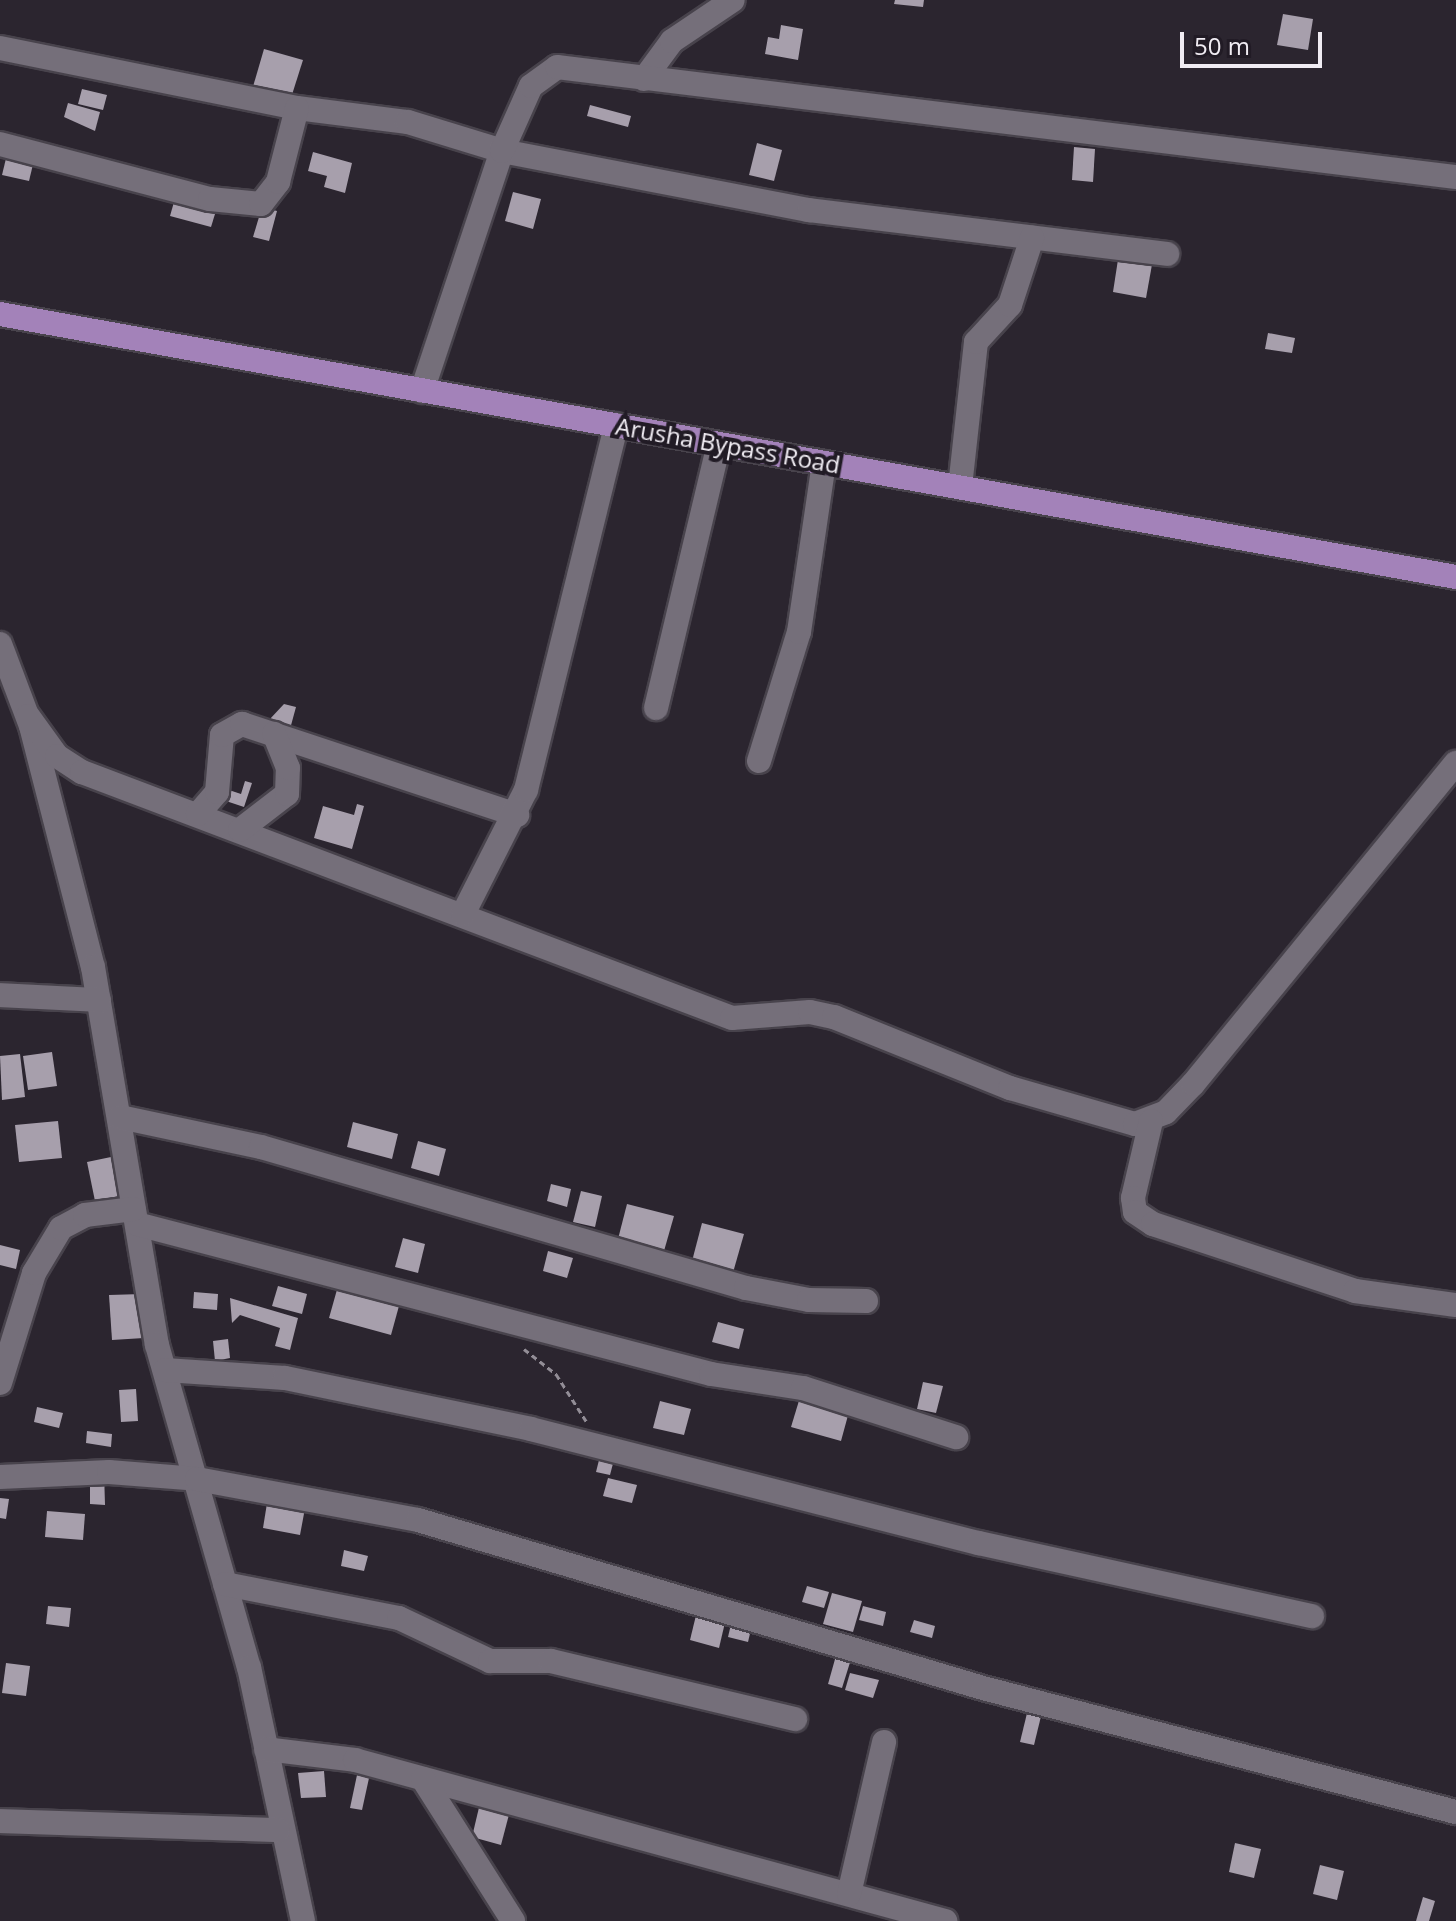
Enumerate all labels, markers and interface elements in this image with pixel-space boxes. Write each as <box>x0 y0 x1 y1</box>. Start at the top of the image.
scale bar <box>1184 16 1326 66</box>
text: 50 m <box>1194 29 1250 62</box>
street label: Arusha Bypass Road <box>614 411 842 479</box>

